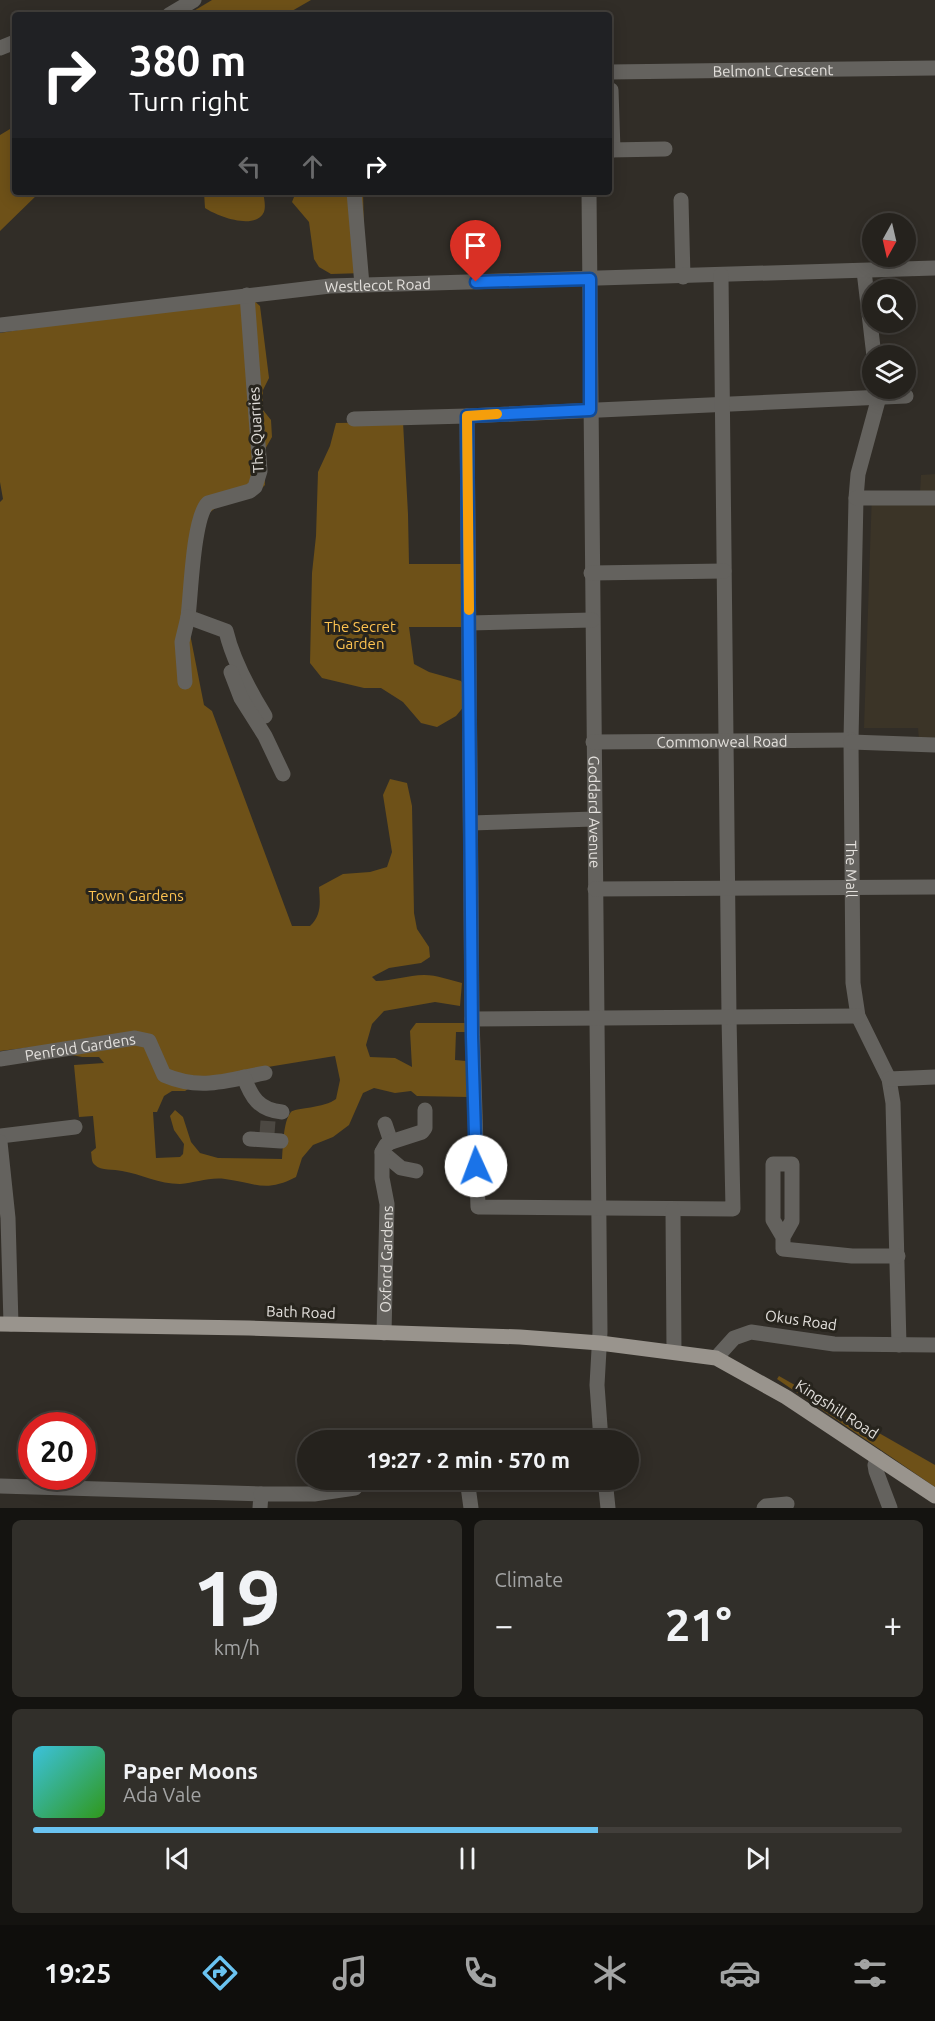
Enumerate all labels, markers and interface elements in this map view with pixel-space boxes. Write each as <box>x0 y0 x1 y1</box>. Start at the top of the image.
icon: right <box>30 36 108 114</box>
text: 380 m <box>129 37 246 84</box>
street label: Belmont Crescent <box>712 61 834 79</box>
text: Turn right <box>129 86 249 116</box>
icon: left <box>233 150 266 183</box>
icon: ahead <box>296 150 329 183</box>
icon: right <box>359 150 392 183</box>
north arrow <box>862 213 916 267</box>
map controls <box>862 213 916 399</box>
pin <box>450 220 501 282</box>
icon: arrive <box>459 229 492 262</box>
street label: Westlecot Road <box>324 275 431 295</box>
button: search <box>862 279 916 333</box>
button: layers <box>862 345 916 399</box>
street label: The Quarries <box>245 386 267 474</box>
park label: The Secret Garden <box>324 618 396 652</box>
street label: Commonweal Road <box>657 732 787 750</box>
street label: Goddard Avenue <box>586 756 604 868</box>
street label: The Mall <box>843 840 861 898</box>
park label: Town Gardens <box>88 887 184 904</box>
street label: Penfold Gardens <box>24 1030 137 1064</box>
position arrow <box>444 1134 508 1198</box>
street label: Oxford Gardens <box>376 1205 395 1313</box>
street label: Bath Road <box>266 1302 336 1322</box>
street label: Okus Road <box>764 1307 838 1333</box>
street label: Kingshill Road <box>793 1376 881 1442</box>
speed limit sign: 20 <box>18 1412 96 1490</box>
text: 19:27 · 2 min · 570 m <box>366 1447 570 1472</box>
text: 19 <box>193 1553 281 1641</box>
text: Climate <box>495 1568 563 1591</box>
text: 21° <box>665 1599 732 1650</box>
text: − <box>495 1606 513 1643</box>
text: + <box>883 1606 902 1643</box>
text: km/h <box>214 1636 260 1659</box>
text: Paper Moons <box>123 1758 258 1783</box>
text: Ada Vale <box>123 1783 201 1806</box>
icon: previous <box>161 1842 194 1875</box>
icon: pause <box>451 1842 484 1875</box>
icon: next <box>741 1842 774 1875</box>
icon: directions <box>199 1952 241 1994</box>
icon: music <box>329 1952 371 1994</box>
icon: phone <box>459 1952 501 1994</box>
icon: climate <box>589 1952 631 1994</box>
icon: car <box>719 1952 761 1994</box>
icon: filters <box>849 1952 891 1994</box>
text: 19:25 <box>44 1958 112 1988</box>

